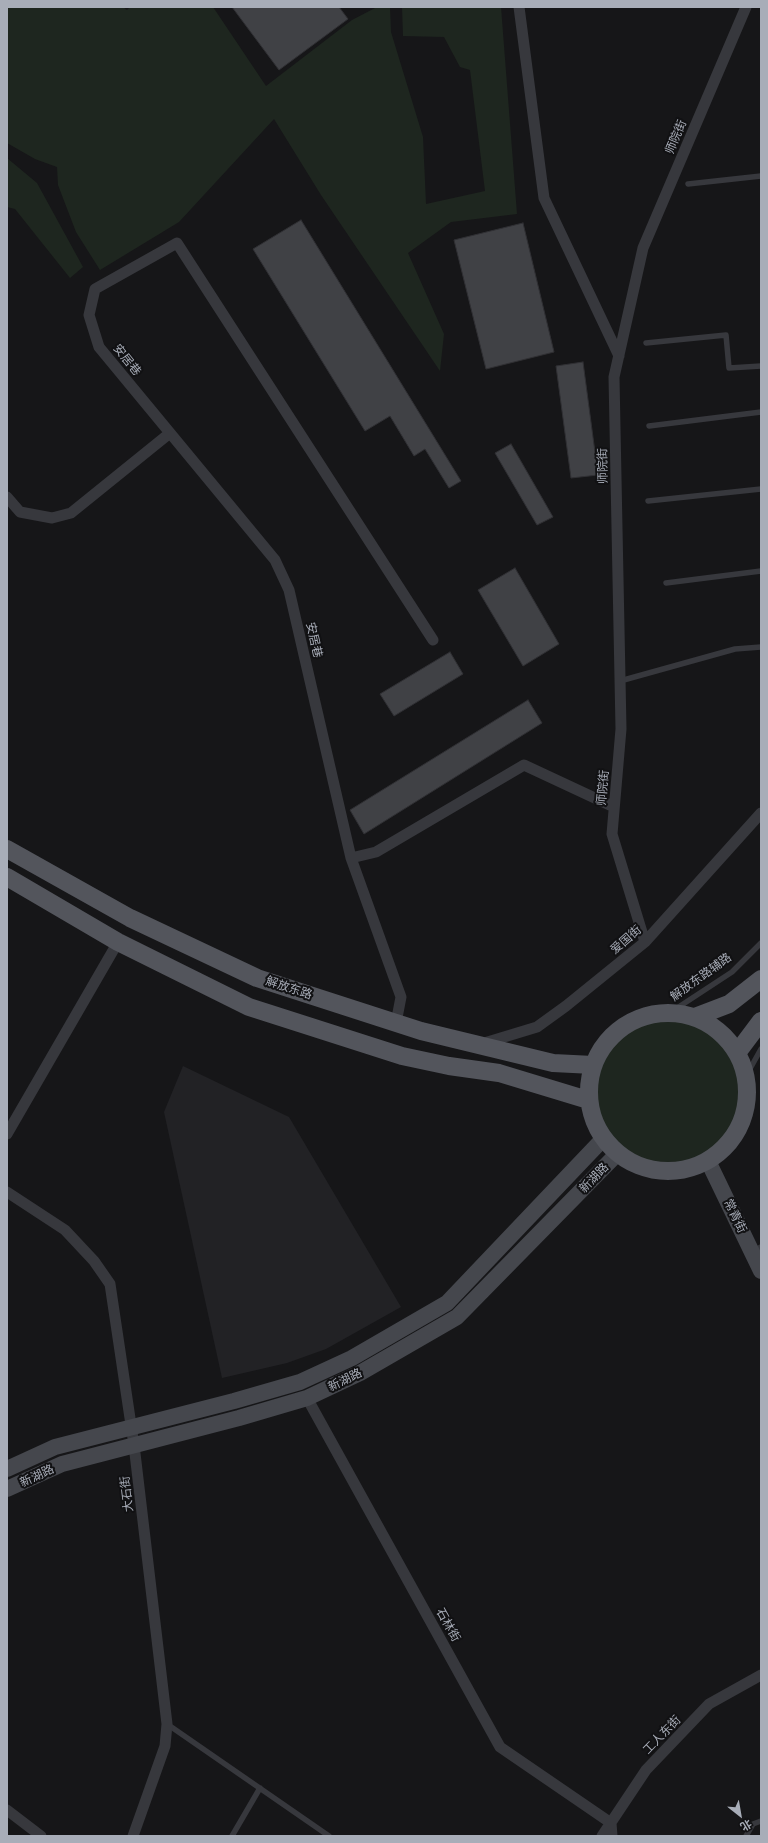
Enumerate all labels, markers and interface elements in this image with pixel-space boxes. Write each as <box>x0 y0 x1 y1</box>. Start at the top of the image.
street label: 师院街 <box>662 118 690 156</box>
street label: 安居巷 <box>110 341 144 379</box>
street label: 师院街 <box>595 448 611 484</box>
street label: 安居巷 <box>303 621 325 659</box>
street label: 师院街 <box>594 769 612 807</box>
street label: 爱国街 <box>608 923 644 957</box>
street label: 解放东路辅路 <box>668 950 734 1004</box>
street label: 解放东路 <box>264 974 314 1002</box>
street label: 新湖路 <box>576 1160 612 1196</box>
street label: 常青街 <box>721 1197 749 1235</box>
street label: 新湖路 <box>326 1366 364 1394</box>
street label: 新湖路 <box>18 1462 56 1490</box>
street label: 大石街 <box>118 1475 136 1513</box>
street label: 石林街 <box>433 1606 463 1644</box>
street label: 工人东街 <box>640 1713 684 1757</box>
north arrow <box>720 1795 760 1835</box>
text: 北 <box>738 1817 754 1833</box>

